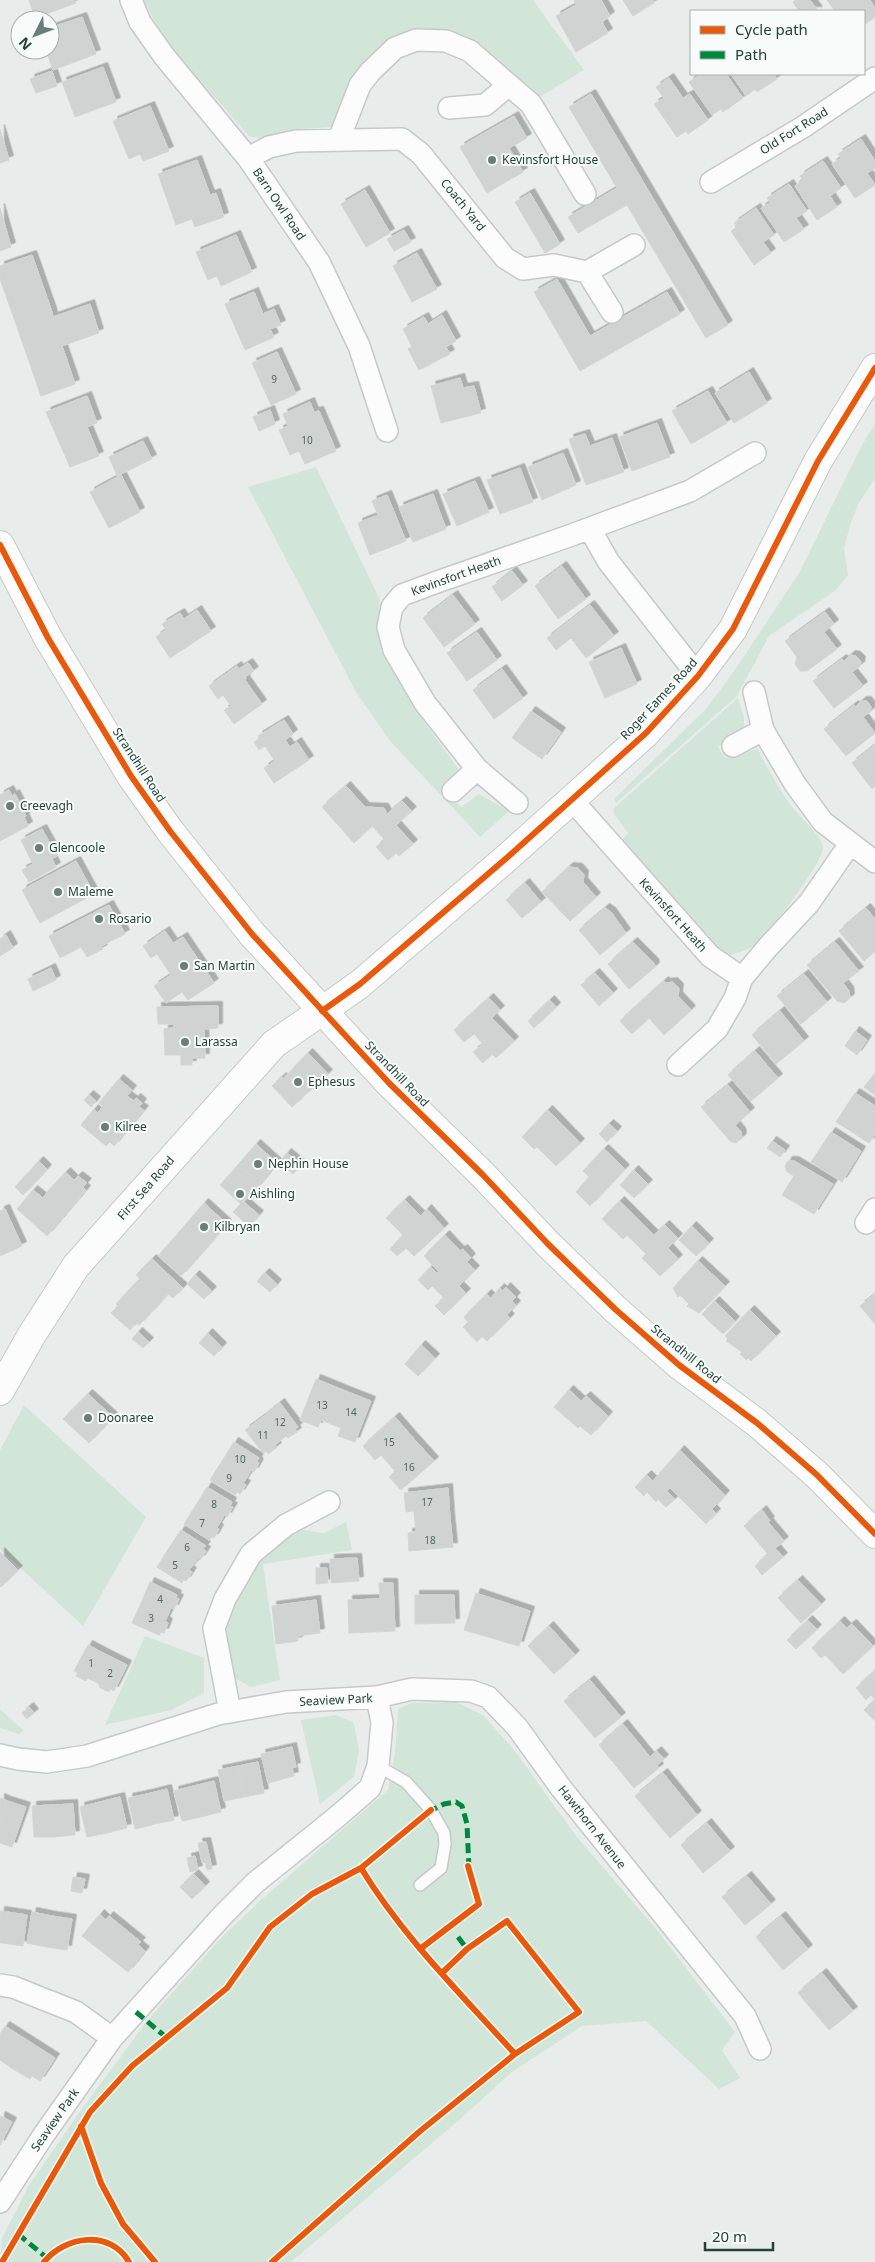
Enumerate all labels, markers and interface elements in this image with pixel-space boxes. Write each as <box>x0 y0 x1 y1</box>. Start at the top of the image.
north arrow <box>10 10 60 60</box>
legend <box>690 10 865 75</box>
text: Cycle path <box>735 19 808 39</box>
text: N <box>14 33 36 55</box>
text: Path <box>735 44 767 64</box>
street label: Old Fort Road <box>756 103 831 158</box>
place label: Kevinsfort House <box>502 151 598 168</box>
marker: Kevinsfort House <box>486 154 498 166</box>
street label: Barn Owl Road <box>249 164 310 243</box>
street label: Coach Yard <box>437 175 490 234</box>
house number: 9 <box>271 372 277 386</box>
house number: 10 <box>301 433 313 447</box>
street label: Kevinsfort Heath <box>409 551 503 600</box>
street label: Roger Eames Road <box>616 654 701 743</box>
street label: Strandhill Road <box>109 724 170 805</box>
place label: Creevagh <box>20 797 73 814</box>
marker: Creevagh <box>4 800 16 812</box>
place label: Glencoole <box>49 839 105 856</box>
marker: Glencoole <box>33 842 45 854</box>
street label: Kevinsfort Heath <box>636 874 711 955</box>
place label: Maleme <box>68 883 114 900</box>
marker: Maleme <box>52 886 64 898</box>
place label: Rosario <box>109 910 152 927</box>
marker: Rosario <box>93 913 105 925</box>
place label: San Martin <box>194 957 255 974</box>
marker: San Martin <box>178 960 190 972</box>
place label: Larassa <box>195 1033 238 1050</box>
marker: Larassa <box>179 1036 191 1048</box>
street label: Strandhill Road <box>361 1037 433 1110</box>
place label: Ephesus <box>308 1073 355 1090</box>
marker: Ephesus <box>292 1076 304 1088</box>
place label: Kilree <box>115 1118 147 1135</box>
marker: Kilree <box>99 1121 111 1133</box>
street label: First Sea Road <box>113 1152 178 1223</box>
place label: Nephin House <box>268 1155 349 1172</box>
marker: Nephin House <box>252 1158 264 1170</box>
place label: Aishling <box>250 1185 295 1202</box>
marker: Aishling <box>234 1188 246 1200</box>
place label: Kilbryan <box>214 1218 260 1235</box>
marker: Kilbryan <box>198 1221 210 1233</box>
street label: Strandhill Road <box>648 1320 725 1387</box>
house number: 13 <box>316 1398 328 1412</box>
house number: 14 <box>345 1405 357 1419</box>
place label: Doonaree <box>98 1409 154 1426</box>
marker: Doonaree <box>82 1412 94 1424</box>
house number: 12 <box>274 1415 286 1429</box>
house number: 11 <box>257 1428 269 1442</box>
house number: 15 <box>383 1435 395 1449</box>
house number: 10 <box>234 1452 246 1466</box>
house number: 16 <box>403 1460 415 1474</box>
house number: 9 <box>226 1471 232 1485</box>
house number: 17 <box>421 1495 433 1509</box>
house number: 8 <box>211 1497 217 1511</box>
house number: 7 <box>199 1516 205 1530</box>
house number: 18 <box>424 1533 436 1547</box>
house number: 6 <box>184 1540 190 1554</box>
house number: 5 <box>172 1558 178 1572</box>
house number: 4 <box>157 1592 163 1606</box>
house number: 3 <box>148 1611 154 1625</box>
house number: 1 <box>88 1656 94 1670</box>
house number: 2 <box>107 1666 113 1680</box>
street label: Seaview Park <box>299 1689 374 1710</box>
street label: Hawthorn Avenue <box>554 1781 631 1872</box>
street label: Seaview Park <box>26 2084 83 2155</box>
scale bar <box>705 2220 772 2252</box>
text: 20 m <box>712 2226 747 2246</box>

